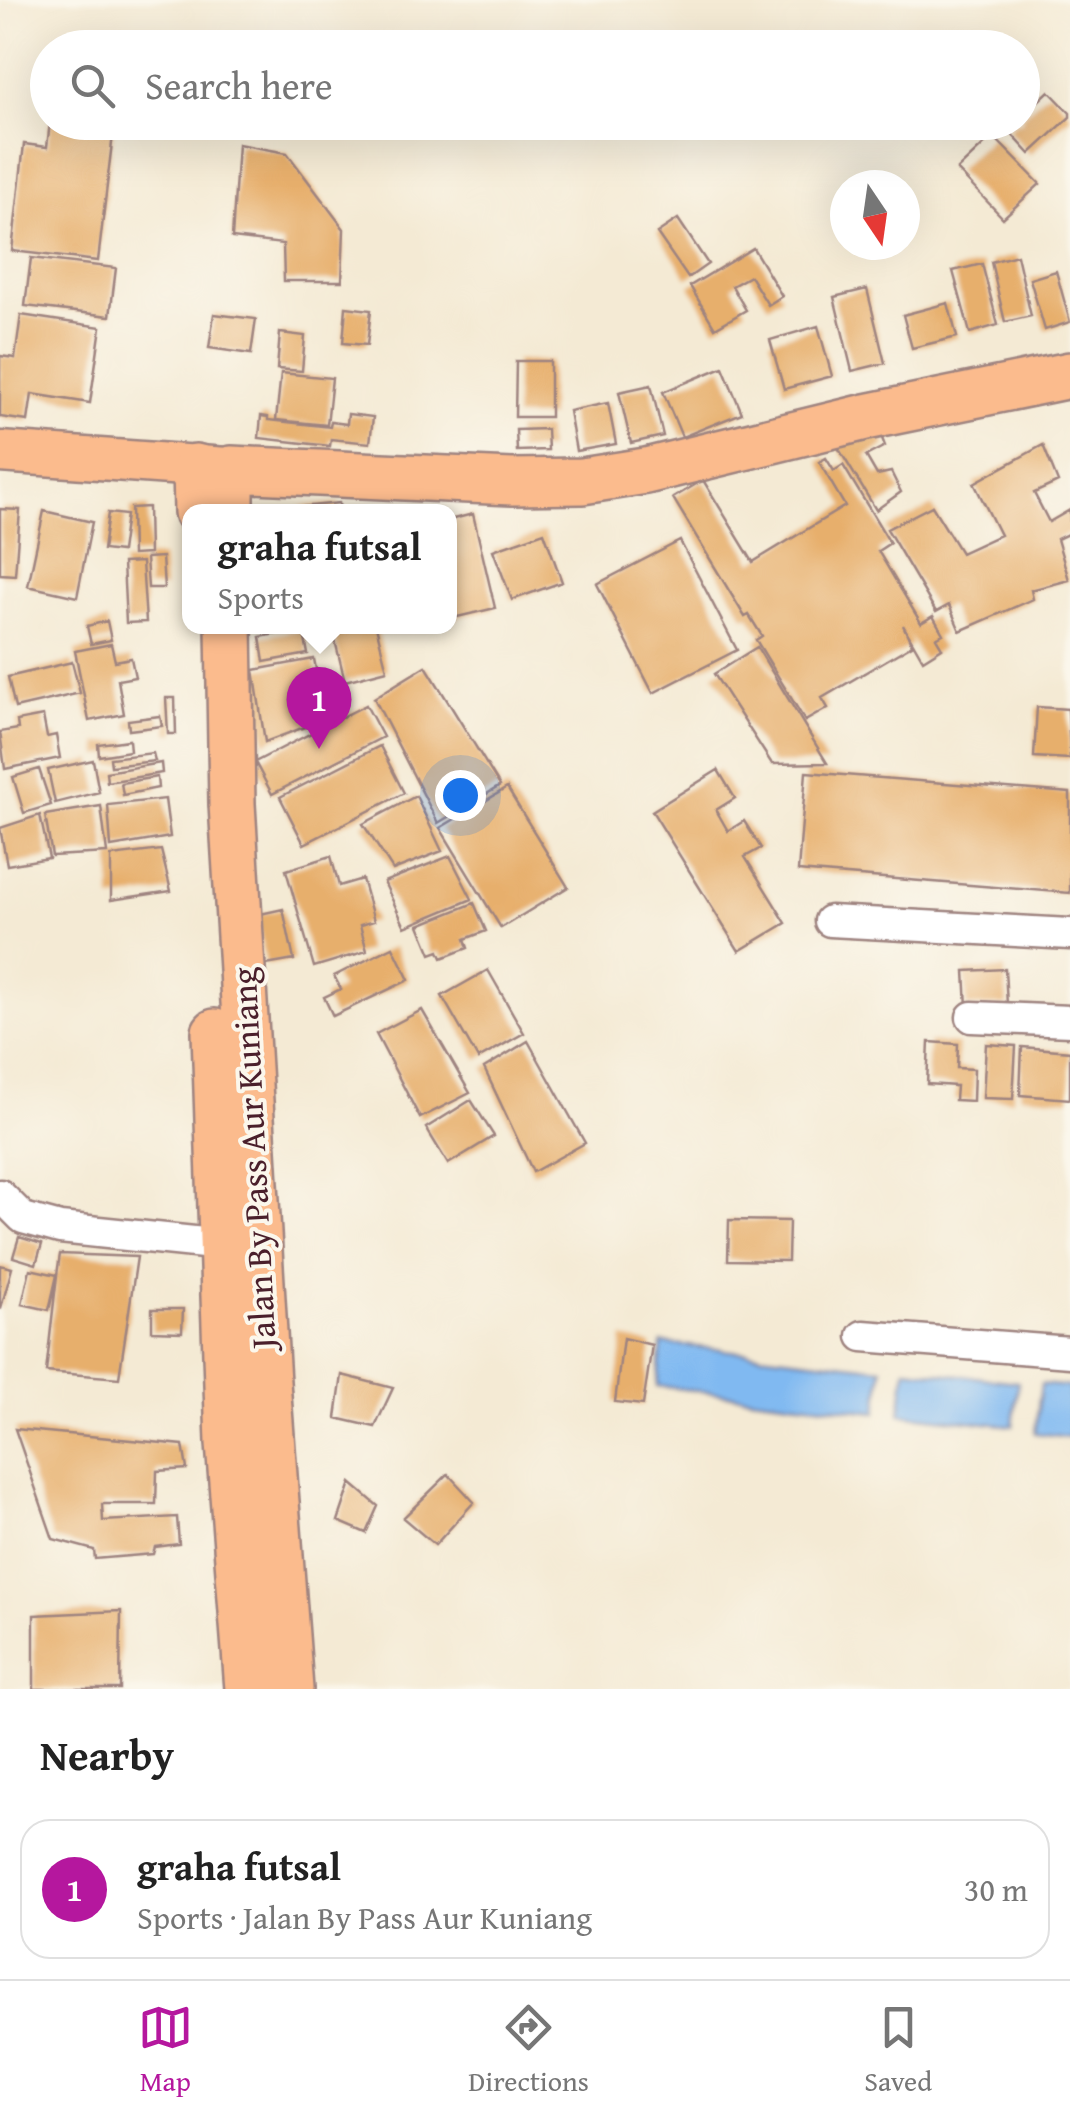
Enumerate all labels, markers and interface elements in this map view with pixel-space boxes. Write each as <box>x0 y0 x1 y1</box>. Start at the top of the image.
search box <box>30 30 1040 140</box>
text: Search here <box>145 57 333 113</box>
icon: search <box>65 58 120 113</box>
north arrow <box>830 170 920 260</box>
popup <box>182 504 457 634</box>
text: graha futsal <box>218 518 421 574</box>
text: Sports <box>218 574 304 621</box>
pin: 1 <box>286 666 352 749</box>
your location <box>435 770 486 821</box>
street label: Jalan By Pass Aur Kuniang <box>218 965 289 1354</box>
text: Nearby <box>40 1724 174 1785</box>
text: graha futsal <box>137 1838 341 1894</box>
text: 1 <box>66 1866 83 1913</box>
text: 30 m <box>964 1866 1028 1913</box>
text: Sports · Jalan By Pass Aur Kuniang <box>137 1894 592 1941</box>
tab: Map <box>138 2000 193 2101</box>
tab: Directions <box>468 2000 589 2101</box>
tab: Saved <box>864 2000 932 2101</box>

